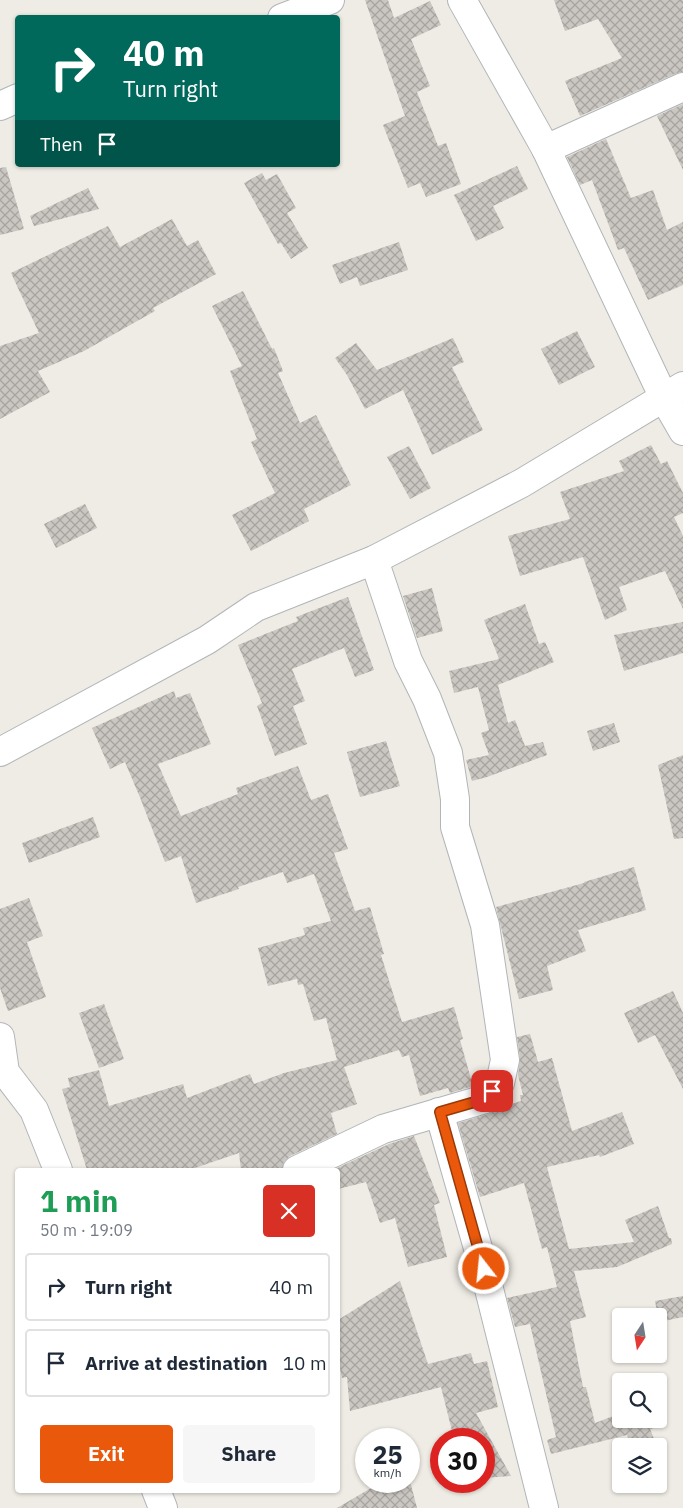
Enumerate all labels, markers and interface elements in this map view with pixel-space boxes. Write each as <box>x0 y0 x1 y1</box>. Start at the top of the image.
text: 40 m <box>123 30 205 76</box>
icon: right <box>40 35 105 100</box>
text: Turn right <box>123 74 218 103</box>
icon: arrive <box>93 130 121 158</box>
text: Then <box>40 132 83 156</box>
pin <box>471 1070 513 1112</box>
icon: arrive <box>478 1077 506 1105</box>
text: 1 min <box>40 1181 118 1220</box>
button: close <box>263 1185 315 1237</box>
text: 50 m · 19:09 <box>40 1220 133 1240</box>
position arrow <box>457 1242 509 1294</box>
icon: right <box>42 1273 70 1301</box>
text: Turn right <box>85 1275 172 1299</box>
text: 40 m <box>269 1275 313 1299</box>
north arrow <box>612 1308 668 1362</box>
map controls <box>612 1308 667 1493</box>
icon: arrive <box>42 1349 70 1377</box>
text: Arrive at destination <box>85 1351 268 1375</box>
text: 10 m <box>283 1351 327 1375</box>
button: search <box>612 1373 667 1428</box>
button: Exit <box>40 1425 173 1483</box>
button: Share <box>183 1425 315 1483</box>
speed limit sign: 30 <box>430 1428 495 1493</box>
text: 25 <box>372 1438 403 1471</box>
button: layers <box>612 1438 667 1493</box>
text: km/h <box>373 1465 402 1480</box>

